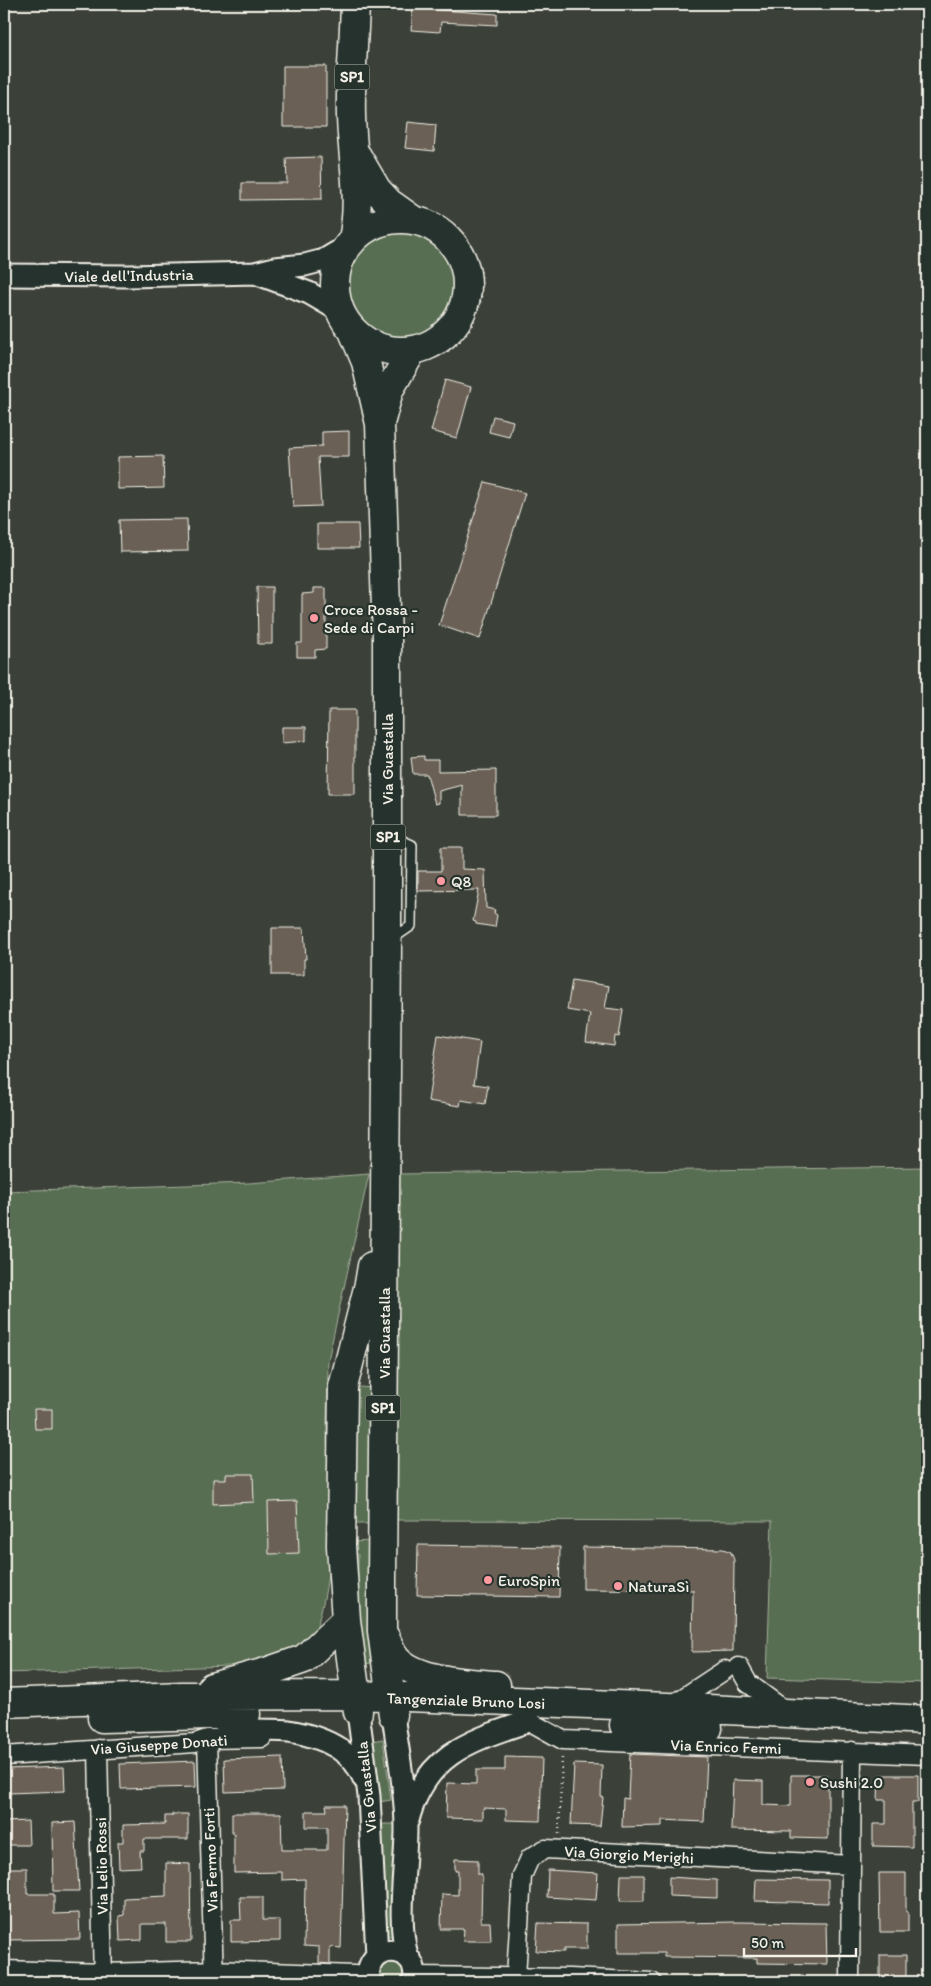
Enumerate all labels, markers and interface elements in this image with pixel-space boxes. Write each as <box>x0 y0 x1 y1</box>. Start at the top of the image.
road number: SP1 <box>334 64 370 90</box>
street label: Viale dell'Industria <box>64 265 195 286</box>
place label: Croce Rossa - Sede di Carpi <box>324 600 418 637</box>
marker: Croce Rossa - Sede di Carpi <box>308 612 320 624</box>
street label: Via Guastalla <box>378 713 397 805</box>
road number: SP1 <box>370 824 406 850</box>
place label: Q8 <box>451 872 472 891</box>
marker: Q8 <box>435 875 447 887</box>
street label: Via Guastalla <box>375 1287 394 1379</box>
road number: SP1 <box>366 1396 400 1420</box>
place label: EuroSpin <box>498 1571 560 1590</box>
marker: EuroSpin <box>482 1574 494 1586</box>
place label: NaturaSì <box>628 1577 689 1596</box>
marker: NaturaSì <box>612 1580 624 1592</box>
street label: Tangenziale Bruno Losi <box>386 1688 546 1713</box>
street label: Via Giuseppe Donati <box>90 1730 228 1759</box>
street label: Via Enrico Fermi <box>670 1735 782 1758</box>
street label: Via Guastalla <box>352 1740 381 1833</box>
place label: Sushi 2.0 <box>820 1773 883 1792</box>
marker: Sushi 2.0 <box>804 1776 816 1788</box>
street label: Via Fermo Forti <box>199 1807 222 1913</box>
street label: Via Lelio Rossi <box>91 1817 112 1915</box>
street label: Via Giorgio Merighi <box>564 1842 694 1867</box>
scale bar <box>744 1926 856 1958</box>
text: 50 m <box>751 1934 784 1952</box>

